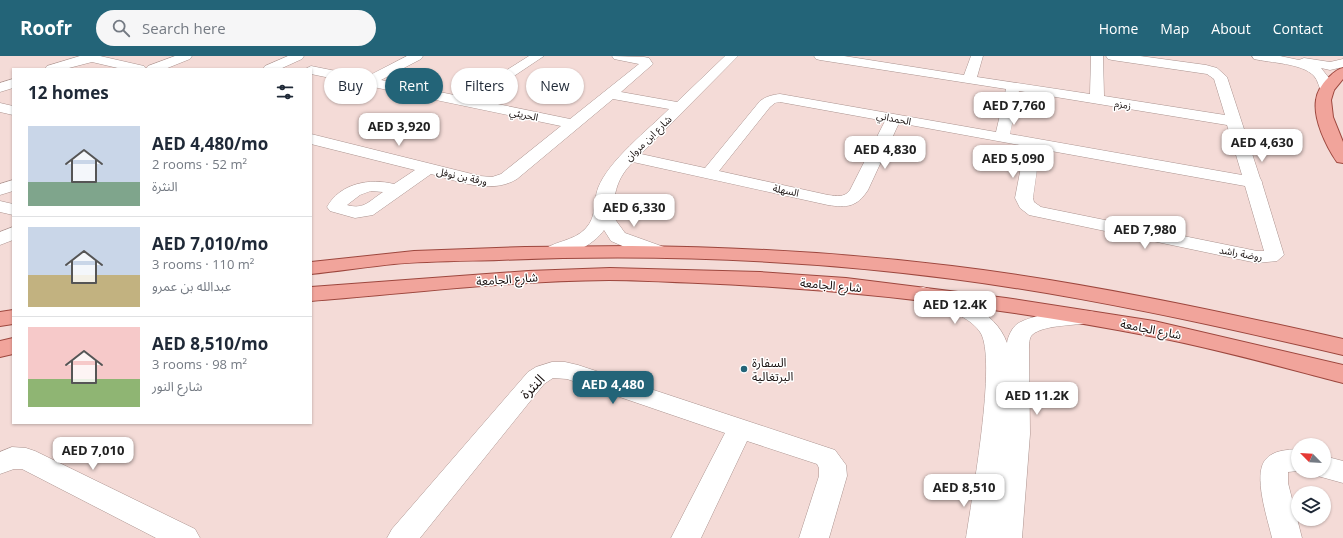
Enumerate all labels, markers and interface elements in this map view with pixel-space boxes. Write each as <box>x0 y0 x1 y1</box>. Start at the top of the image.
search box <box>96 10 376 46</box>
text: Roofr <box>20 15 72 41</box>
icon: search <box>110 17 132 39</box>
text: Search here <box>142 18 226 38</box>
text: Home <box>1099 19 1138 38</box>
text: Map <box>1160 19 1189 38</box>
text: About <box>1211 19 1251 38</box>
text: Contact <box>1273 19 1323 38</box>
chip: Buy <box>324 68 377 104</box>
chip: Rent <box>385 68 443 104</box>
chip: Filters <box>451 68 518 104</box>
chip: New <box>526 68 584 104</box>
text: 12 homes <box>28 81 109 104</box>
icon: filters <box>274 81 296 103</box>
pin: AED 7,760 <box>968 92 1060 126</box>
text: AED 7,760 <box>983 96 1045 114</box>
street label: زمزم <box>1113 96 1133 114</box>
street label: الحريثي <box>508 104 540 125</box>
street label: الحمداني <box>875 108 912 129</box>
street label: شارع ابن مروان <box>622 112 675 165</box>
pin: AED 3,920 <box>353 113 445 147</box>
text: AED 3,920 <box>368 117 430 135</box>
pin: AED 4,630 <box>1216 129 1308 163</box>
text: AED 4,480/mo <box>152 132 268 155</box>
text: AED 4,630 <box>1231 133 1293 151</box>
pin: AED 4,830 <box>839 136 931 170</box>
text: AED 4,830 <box>854 140 916 158</box>
icon: home <box>60 142 108 190</box>
pin: AED 5,090 <box>967 145 1059 179</box>
text: AED 5,090 <box>982 149 1044 167</box>
text: 2 rooms · 52 m² <box>152 155 247 173</box>
street label: ورقة بن نوفل <box>435 164 489 188</box>
text: النثرة <box>152 177 178 195</box>
street label: السهلة <box>772 180 800 200</box>
pin: AED 6,330 <box>588 194 680 228</box>
text: AED 6,330 <box>603 198 665 216</box>
pin: AED 7,980 <box>1099 216 1191 250</box>
text: AED 7,980 <box>1114 220 1176 238</box>
text: AED 7,010/mo <box>152 232 268 255</box>
street label: روضة راشد <box>1218 242 1264 264</box>
icon: home <box>60 243 108 291</box>
text: 3 rooms · 110 m² <box>152 255 254 273</box>
street label: شارع الجامعة <box>475 268 539 291</box>
street label: شارع الجامعة <box>799 274 863 297</box>
text: عبدالله بن عمرو <box>152 277 231 295</box>
pin: AED 12.4K <box>909 291 1001 325</box>
text: AED 12.4K <box>923 295 987 313</box>
street label: شارع الجامعة <box>1119 315 1183 344</box>
text: AED 8,510/mo <box>152 332 268 355</box>
icon: home <box>60 343 108 391</box>
place label: السفارة البرتغالية <box>752 354 793 385</box>
text: 3 rooms · 98 m² <box>152 355 247 373</box>
marker: السفارة البرتغالية <box>739 364 749 374</box>
street label: النثرة <box>516 370 548 402</box>
pin: AED 4,480 <box>567 371 659 405</box>
text: AED 4,480 <box>582 375 644 393</box>
text: شارع النور <box>152 377 203 395</box>
pin: AED 11.2K <box>991 382 1083 416</box>
text: AED 11.2K <box>1005 386 1069 404</box>
pin: AED 7,010 <box>47 437 139 471</box>
north arrow <box>1291 438 1331 478</box>
map controls <box>1291 438 1331 526</box>
text: AED 7,010 <box>62 441 124 459</box>
pin: AED 8,510 <box>918 474 1010 508</box>
text: AED 8,510 <box>933 478 995 496</box>
button: layers <box>1291 486 1331 526</box>

